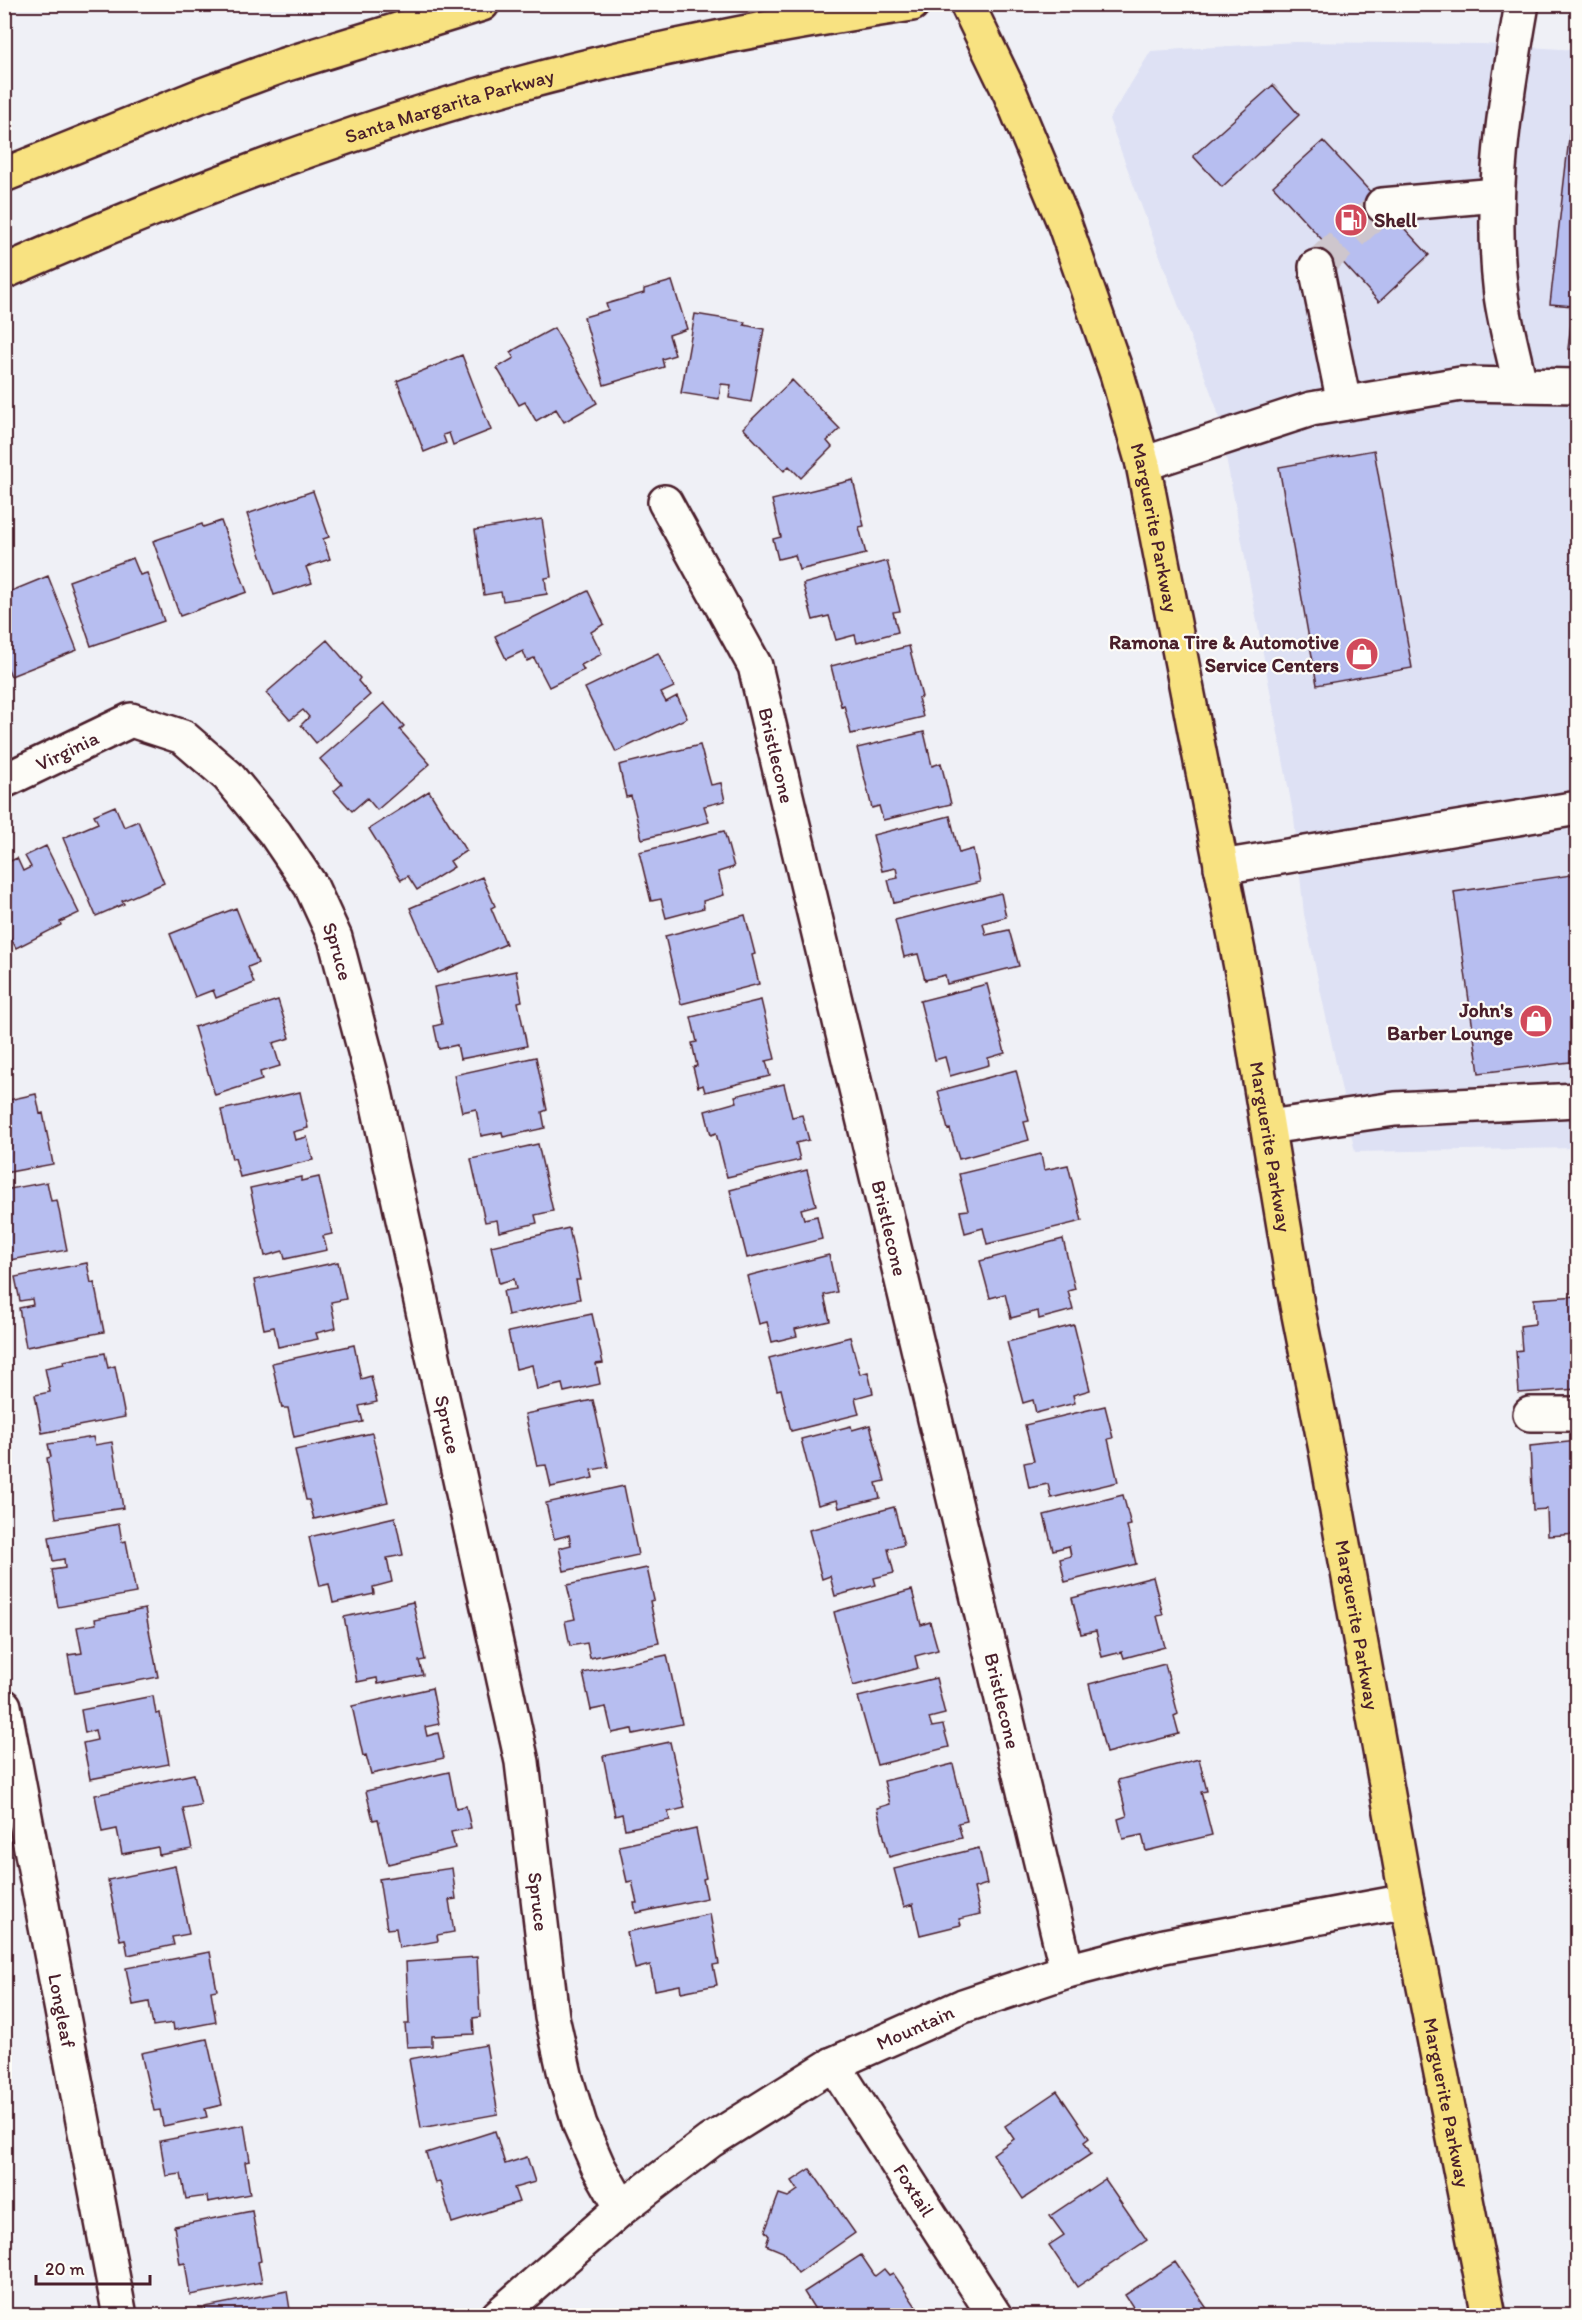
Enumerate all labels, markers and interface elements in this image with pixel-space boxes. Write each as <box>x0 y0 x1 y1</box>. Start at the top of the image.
street label: Santa Margarita Parkway <box>342 63 557 149</box>
fuel station icon: Shell <box>1333 202 1369 238</box>
place label: Shell <box>1374 208 1417 232</box>
street label: Marguerite Parkway <box>1125 440 1184 615</box>
place label: Ramona Tire & Automotive Service Centers <box>1109 630 1339 677</box>
shop icon: Ramona Tire & Automotive Service Centers <box>1344 636 1380 672</box>
street label: Bristlecone <box>753 705 799 806</box>
street label: Virginia <box>32 725 103 776</box>
street label: Spruce <box>317 918 358 983</box>
place label: John's Barber Lounge <box>1387 998 1513 1046</box>
shop icon: John's Barber Lounge <box>1518 1003 1554 1039</box>
street label: Marguerite Parkway <box>1245 1060 1297 1234</box>
street label: Bristlecone <box>866 1178 912 1278</box>
street label: Spruce <box>430 1393 466 1456</box>
street label: Marguerite Parkway <box>1330 1538 1385 1713</box>
street label: Bristlecone <box>979 1650 1025 1751</box>
street label: Spruce <box>523 1871 554 1932</box>
street label: Longleaf <box>43 1971 81 2050</box>
street label: Mountain <box>872 2000 958 2055</box>
street label: Marguerite Parkway <box>1418 2016 1475 2190</box>
street label: Foxtail <box>888 2159 940 2221</box>
scale bar <box>36 2248 150 2286</box>
text: 20 m <box>45 2258 85 2280</box>

